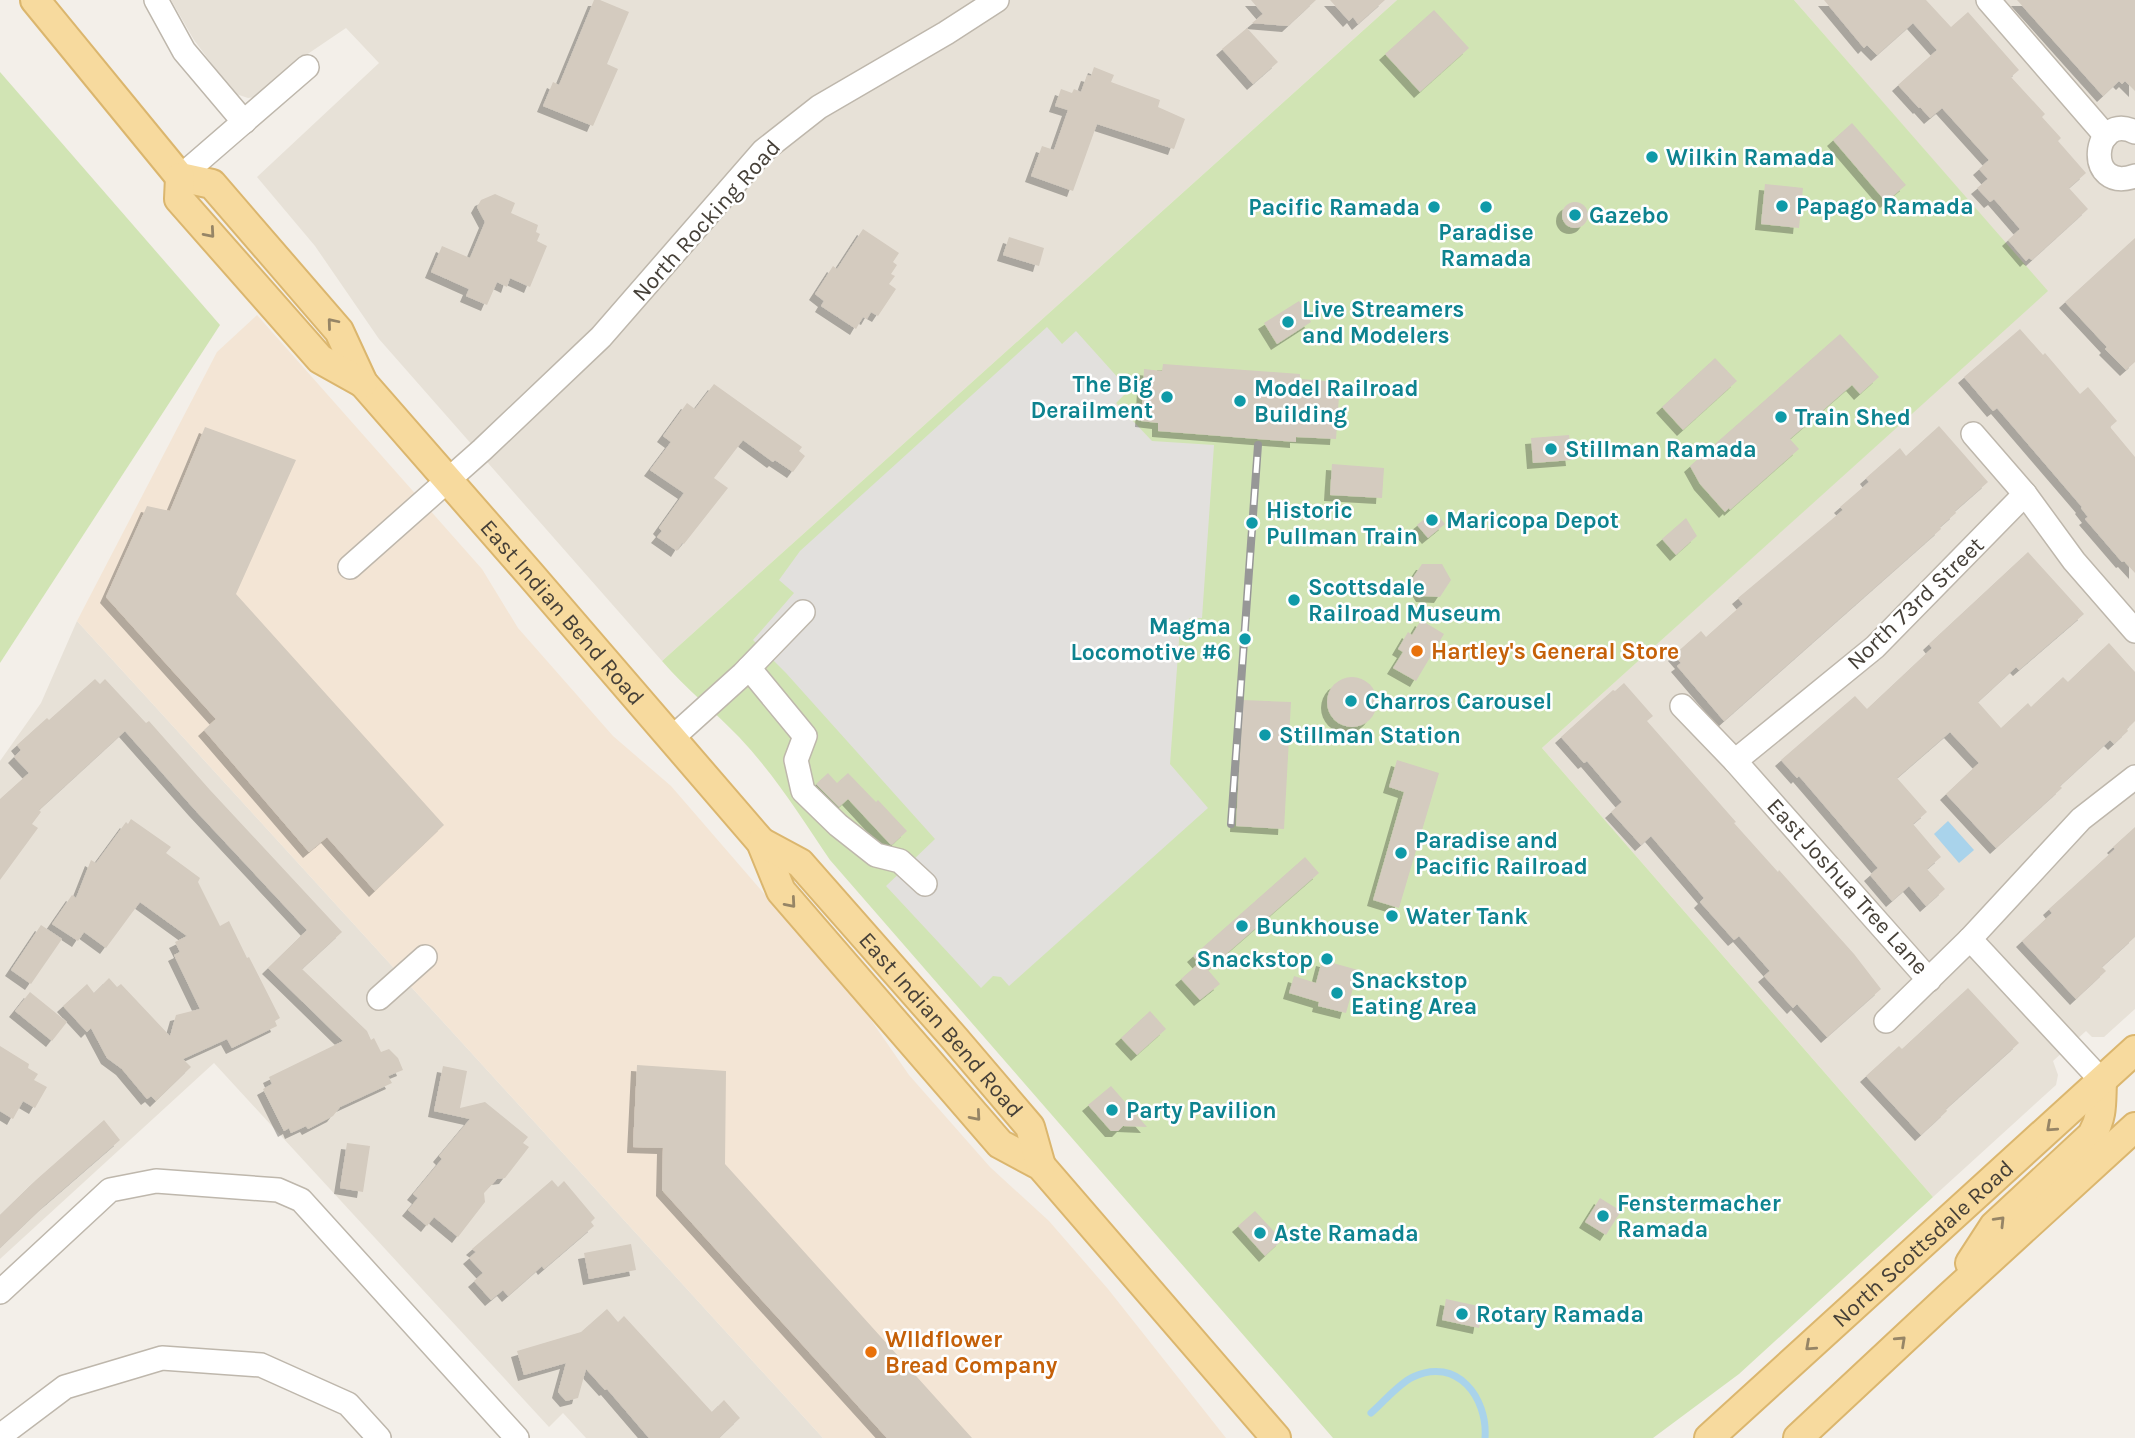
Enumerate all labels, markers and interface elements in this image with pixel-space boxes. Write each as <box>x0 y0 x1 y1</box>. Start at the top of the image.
street label: North Rocking Road <box>627 134 786 307</box>
place label: Wilkin Ramada <box>1666 144 1835 171</box>
marker: Wilkin Ramada <box>1644 149 1660 165</box>
place label: Papago Ramada <box>1796 193 1974 220</box>
place label: Pacific Ramada <box>1248 194 1420 221</box>
marker: Papago Ramada <box>1774 198 1790 214</box>
marker: Pacific Ramada <box>1426 199 1442 215</box>
marker: Paradise Ramada <box>1478 199 1494 215</box>
place label: Gazebo <box>1589 202 1669 229</box>
marker: Gazebo <box>1567 207 1583 223</box>
place label: Paradise Ramada <box>1438 219 1534 272</box>
one-way arrow <box>202 225 214 238</box>
place label: Live Streamers and Modelers <box>1302 296 1464 349</box>
marker: Live Streamers and Modelers <box>1280 314 1296 330</box>
one-way arrow <box>327 318 340 331</box>
place label: The Big Derailment <box>1031 371 1153 424</box>
place label: Model Railroad Building <box>1254 375 1419 428</box>
marker: The Big Derailment <box>1159 389 1175 405</box>
marker: Model Railroad Building <box>1232 393 1248 409</box>
place label: Train Shed <box>1795 404 1911 431</box>
marker: Train Shed <box>1773 409 1789 425</box>
place label: Stillman Ramada <box>1565 436 1757 463</box>
marker: Stillman Ramada <box>1543 441 1559 457</box>
place label: Historic Pullman Train <box>1266 497 1418 550</box>
place label: Maricopa Depot <box>1446 507 1619 534</box>
marker: Maricopa Depot <box>1424 512 1440 528</box>
street label: East Indian Bend Road <box>475 514 650 711</box>
marker: Historic Pullman Train <box>1244 515 1260 531</box>
street label: North 73rd Street <box>1841 531 1990 675</box>
place label: Scottsdale Railroad Museum <box>1308 574 1501 627</box>
marker: Scottsdale Railroad Museum <box>1286 592 1302 608</box>
place label: Magma Locomotive #6 <box>1070 613 1231 666</box>
marker: Magma Locomotive #6 <box>1237 631 1253 647</box>
place label: Hartley's General Store <box>1431 638 1679 665</box>
marker: Hartley's General Store <box>1409 643 1425 659</box>
place label: Charros Carousel <box>1365 688 1552 715</box>
marker: Charros Carousel <box>1343 693 1359 709</box>
place label: Stillman Station <box>1279 722 1461 749</box>
marker: Stillman Station <box>1257 727 1273 743</box>
street label: East Joshua Tree Lane <box>1761 793 1934 980</box>
place label: Paradise and Pacific Railroad <box>1415 827 1588 880</box>
marker: Paradise and Pacific Railroad <box>1393 845 1409 861</box>
one-way arrow <box>783 895 795 908</box>
place label: Water Tank <box>1406 903 1528 930</box>
marker: Water Tank <box>1384 908 1400 924</box>
place label: Bunkhouse <box>1256 913 1379 940</box>
marker: Bunkhouse <box>1234 918 1250 934</box>
street label: East Indian Bend Road <box>853 927 1029 1123</box>
place label: Snackstop <box>1197 946 1313 973</box>
marker: Snackstop <box>1319 951 1335 967</box>
place label: Snackstop Eating Area <box>1351 967 1477 1020</box>
marker: Snackstop Eating Area <box>1329 985 1345 1001</box>
place label: Party Pavilion <box>1126 1097 1277 1124</box>
marker: Party Pavilion <box>1104 1102 1120 1118</box>
one-way arrow <box>968 1108 980 1121</box>
one-way arrow <box>2046 1118 2059 1131</box>
street label: North Scottsdale Road <box>1827 1155 2019 1333</box>
place label: Fenstermacher Ramada <box>1617 1190 1781 1243</box>
marker: Fenstermacher Ramada <box>1595 1208 1611 1224</box>
one-way arrow <box>1992 1217 2005 1230</box>
place label: Aste Ramada <box>1274 1220 1419 1247</box>
marker: Aste Ramada <box>1252 1225 1268 1241</box>
place label: Rotary Ramada <box>1476 1301 1644 1328</box>
marker: Rotary Ramada <box>1454 1306 1470 1322</box>
place label: WIldflower Bread Company <box>885 1326 1058 1379</box>
one-way arrow <box>1805 1337 1818 1350</box>
one-way arrow <box>1893 1337 1906 1349</box>
marker: WIldflower Bread Company <box>863 1344 879 1360</box>

